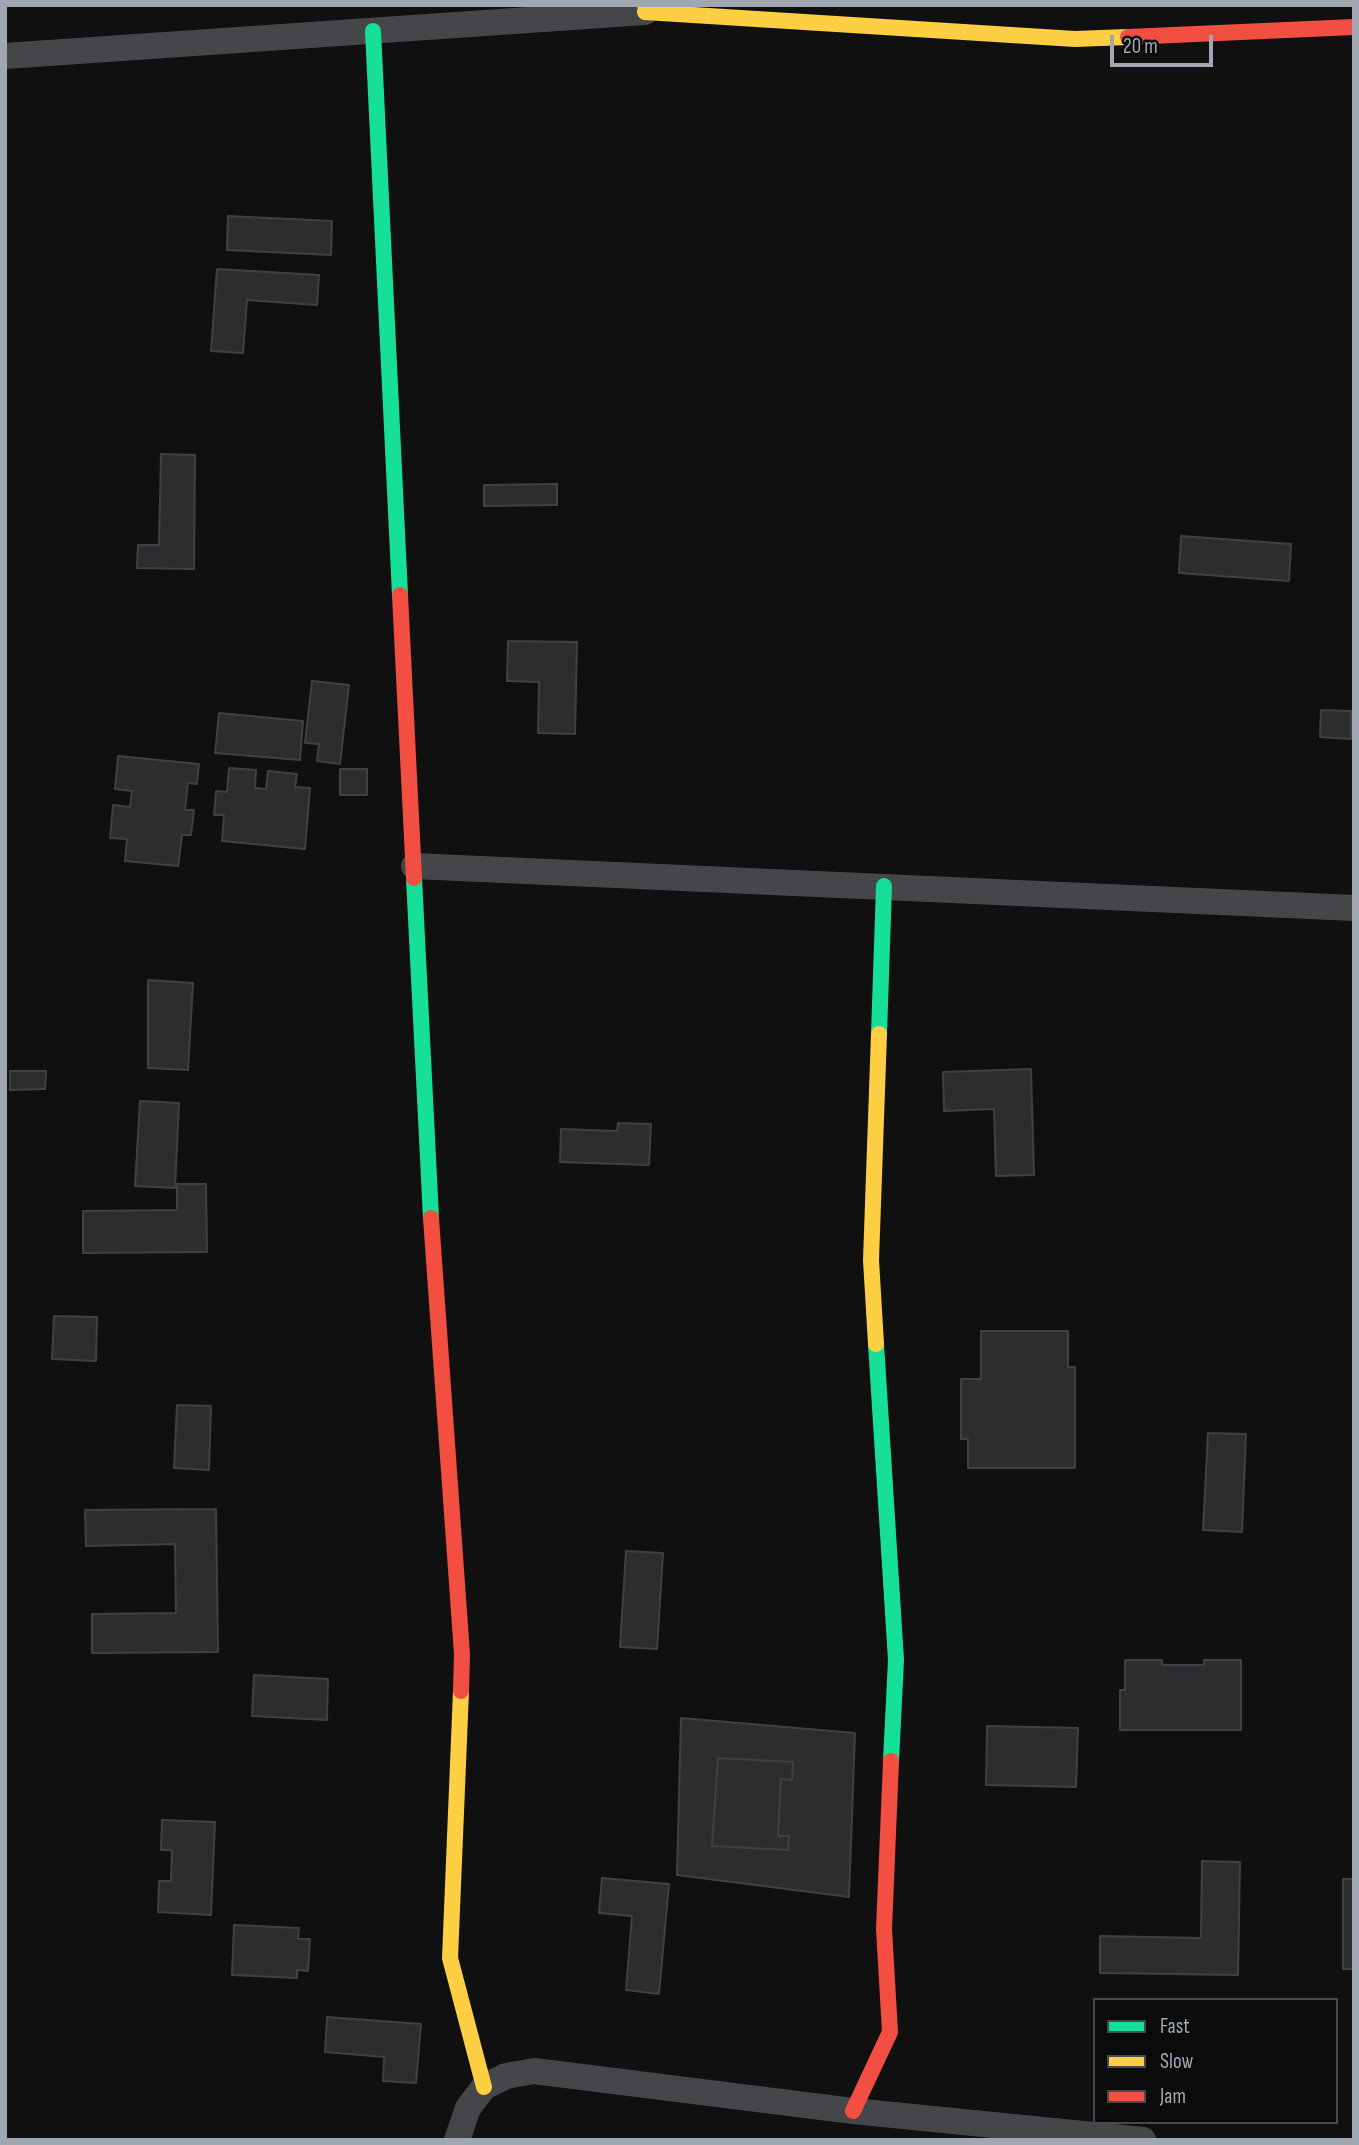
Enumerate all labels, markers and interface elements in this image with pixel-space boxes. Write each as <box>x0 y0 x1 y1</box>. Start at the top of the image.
scale bar <box>1114 21 1217 65</box>
text: 20 m <box>1123 34 1158 59</box>
legend <box>1093 1998 1338 2124</box>
text: Fast <box>1160 2014 1190 2039</box>
text: Slow <box>1160 2049 1193 2074</box>
text: Jam <box>1160 2084 1186 2109</box>

